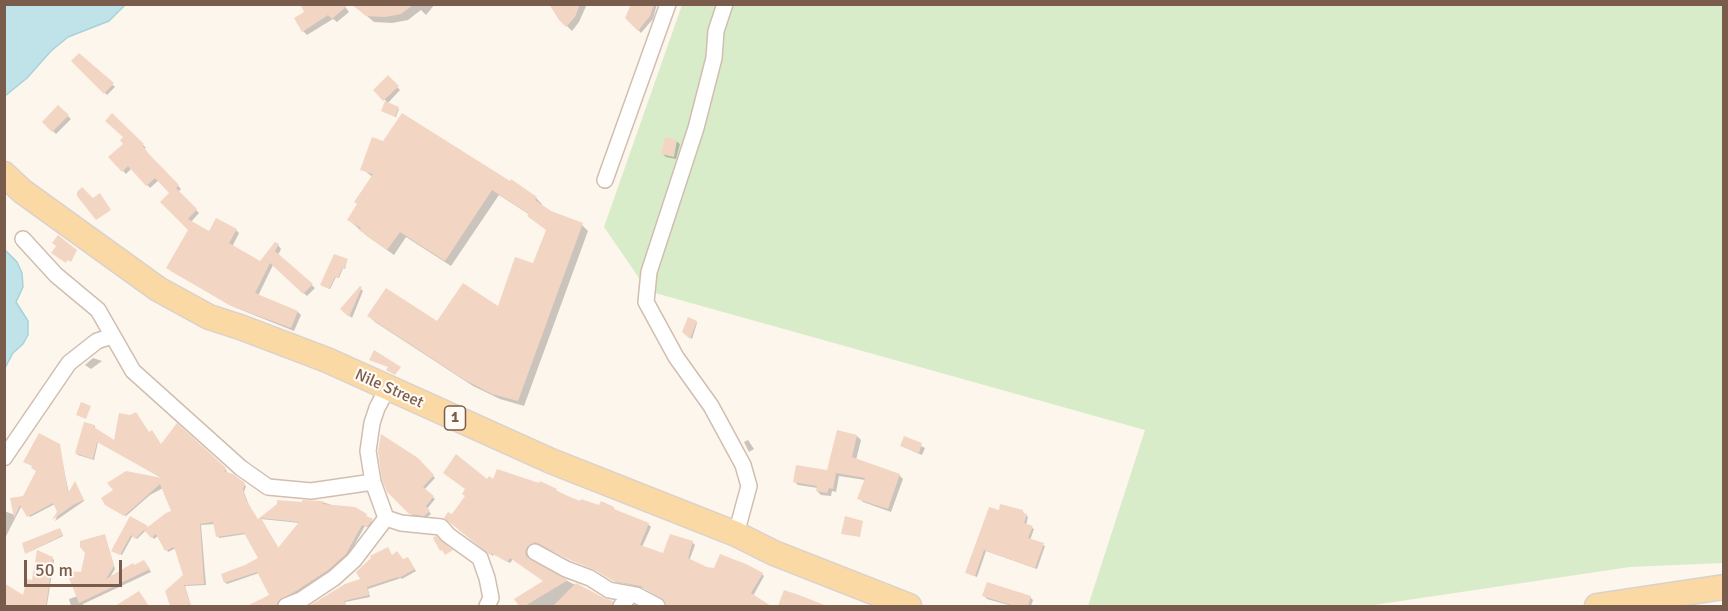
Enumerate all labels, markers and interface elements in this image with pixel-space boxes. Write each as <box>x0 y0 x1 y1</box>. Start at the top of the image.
street label: Nile Street <box>352 365 426 413</box>
road number: 1 <box>444 406 466 430</box>
scale bar <box>27 548 124 586</box>
text: 50 m <box>35 559 73 581</box>

